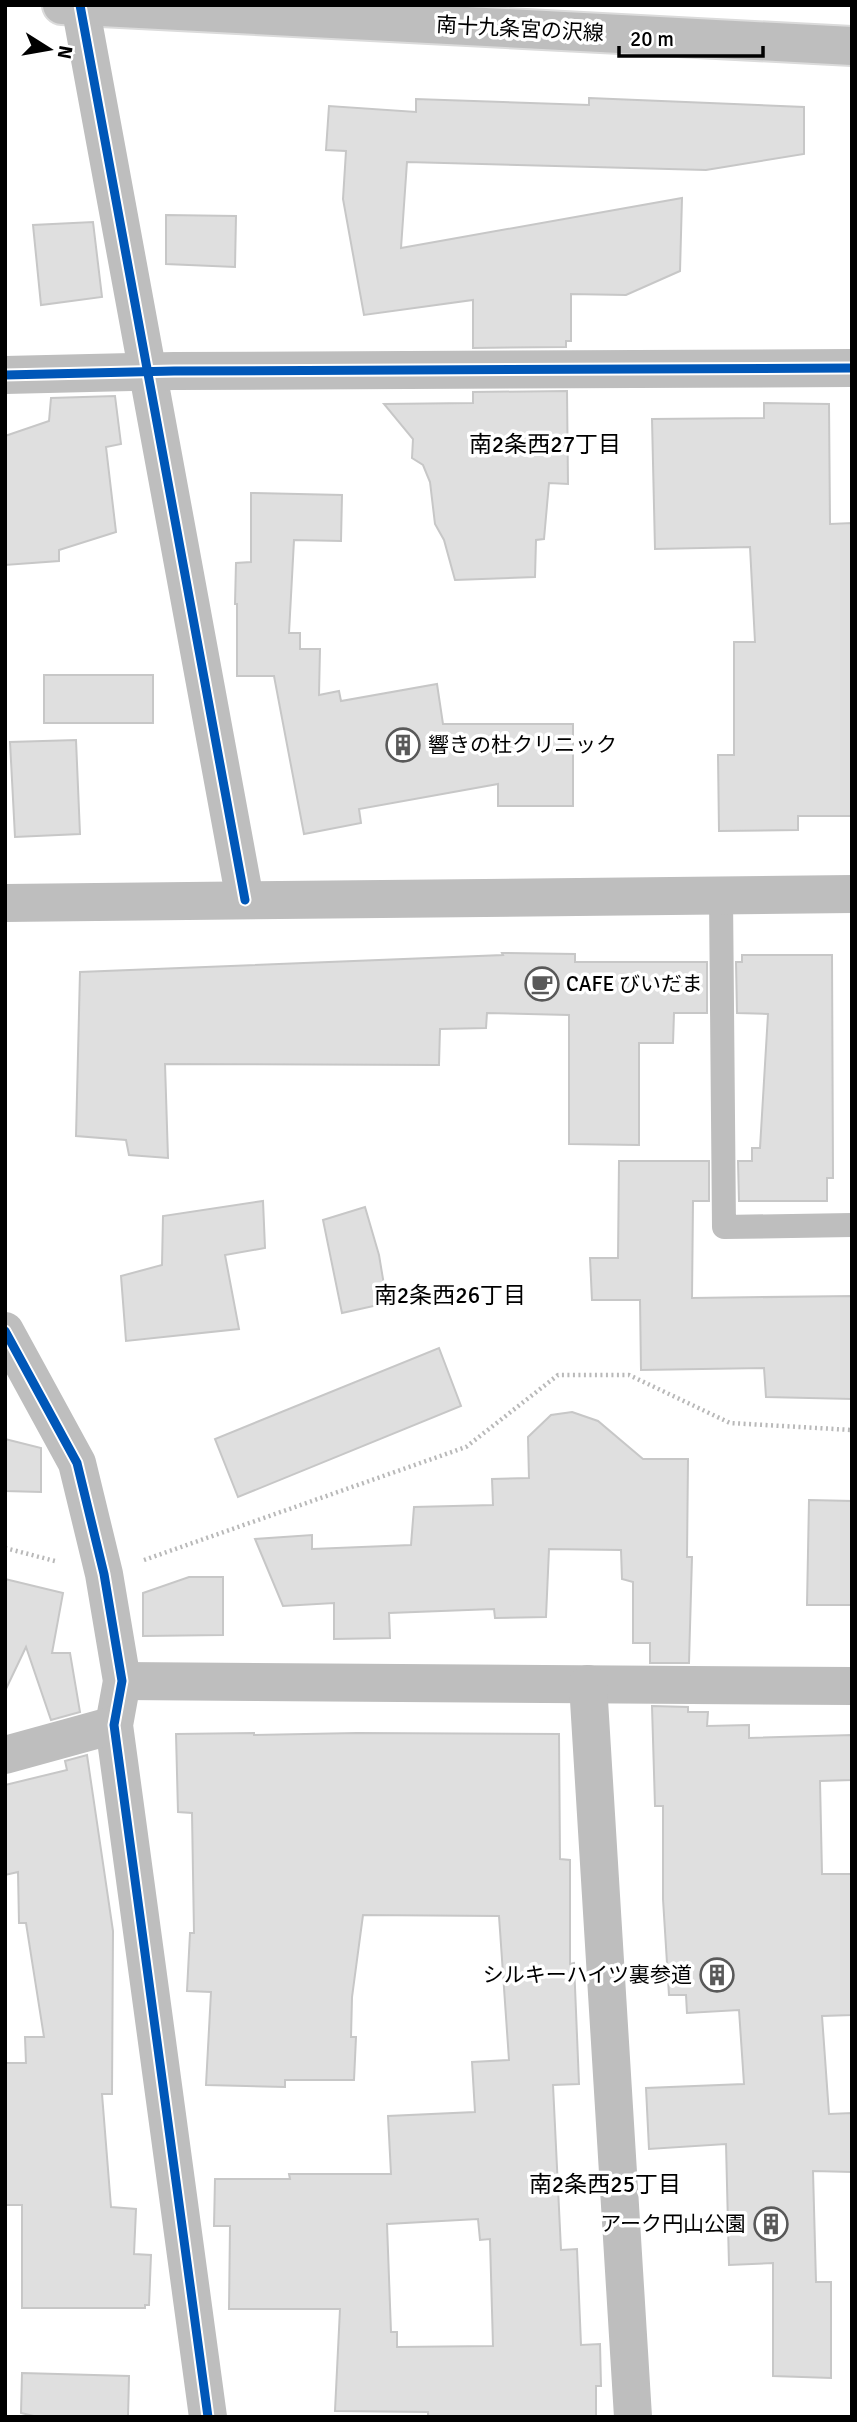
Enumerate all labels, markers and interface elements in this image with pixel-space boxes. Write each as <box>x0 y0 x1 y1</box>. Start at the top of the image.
street label: 南十九条宮の沢線 <box>435 12 605 46</box>
north arrow <box>14 14 84 84</box>
scale bar <box>619 14 762 58</box>
text: 20 m <box>630 26 674 52</box>
text: N <box>52 43 78 61</box>
district label: 南2条西27丁目 <box>469 430 621 459</box>
building icon: 響きの杜クリニック <box>384 726 422 764</box>
place label: 響きの杜クリニック <box>428 732 617 758</box>
cafe icon: CAFE びいだま <box>523 965 561 1003</box>
place label: CAFE びいだま <box>566 971 703 997</box>
district label: 南2条西26丁目 <box>374 1281 526 1310</box>
building icon: シルキーハイツ裏参道 <box>698 1956 736 1994</box>
place label: シルキーハイツ裏参道 <box>483 1962 692 1988</box>
district label: 南2条西25丁目 <box>529 2170 681 2199</box>
building icon: アーク円山公園 <box>752 2205 790 2243</box>
place label: アーク円山公園 <box>600 2211 746 2237</box>

